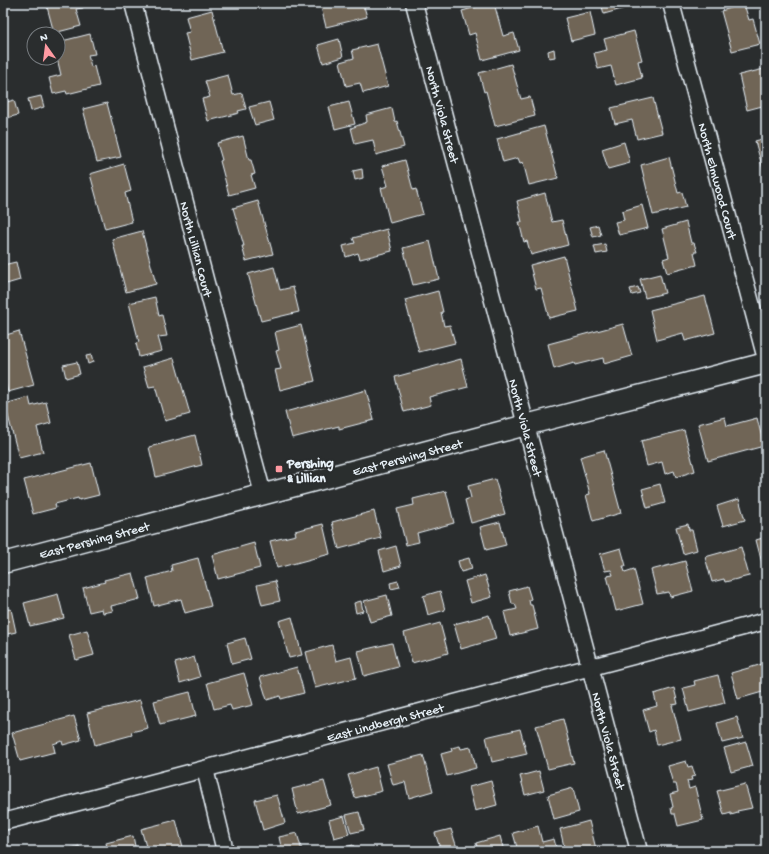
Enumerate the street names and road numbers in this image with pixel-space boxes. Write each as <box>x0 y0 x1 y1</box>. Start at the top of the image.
street label: North Viola Street <box>421 65 462 167</box>
street label: North Elmwood Court <box>693 122 739 243</box>
street label: North Lillian Court <box>175 200 215 300</box>
street label: North Viola Street <box>504 378 545 480</box>
street label: East Pershing Street <box>351 437 466 480</box>
street label: East Pershing Street <box>38 519 153 563</box>
street label: North Viola Street <box>587 691 628 793</box>
street label: East Lindbergh Street <box>326 701 447 746</box>

